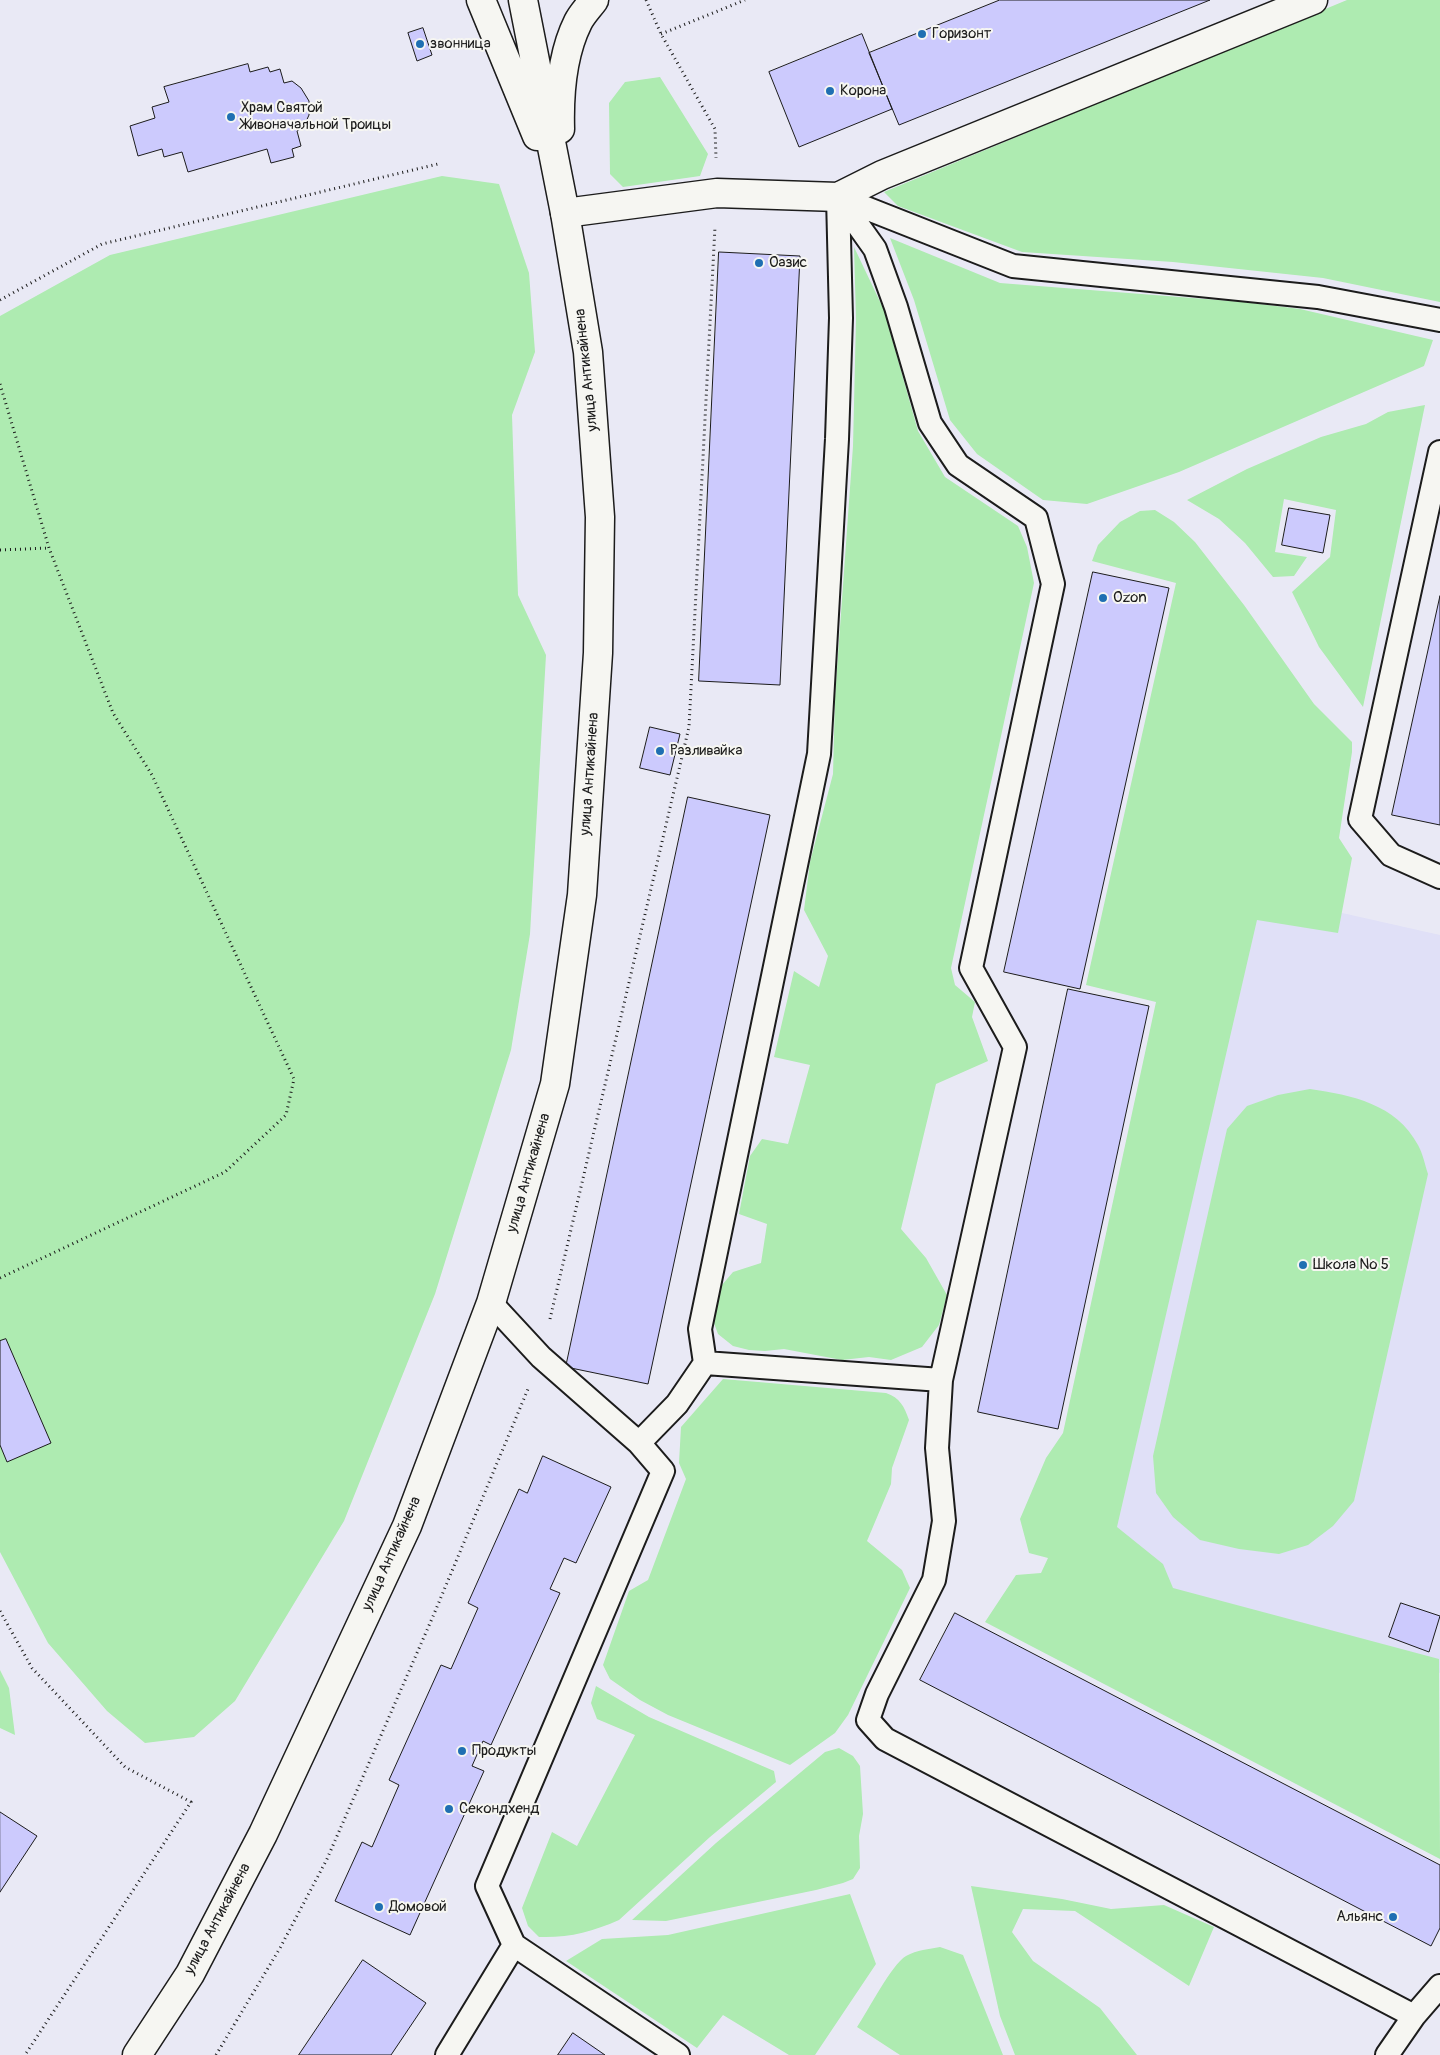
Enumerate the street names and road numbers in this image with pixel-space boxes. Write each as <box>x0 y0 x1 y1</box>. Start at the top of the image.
street label: улица Антикайнена <box>572 308 602 432</box>
street label: улица Антикайнена <box>577 712 603 836</box>
street label: улица Антикайнена <box>503 1111 555 1235</box>
street label: улица Антикайнена <box>359 1494 425 1614</box>
street label: улица Антикайнена <box>181 1860 255 1978</box>

